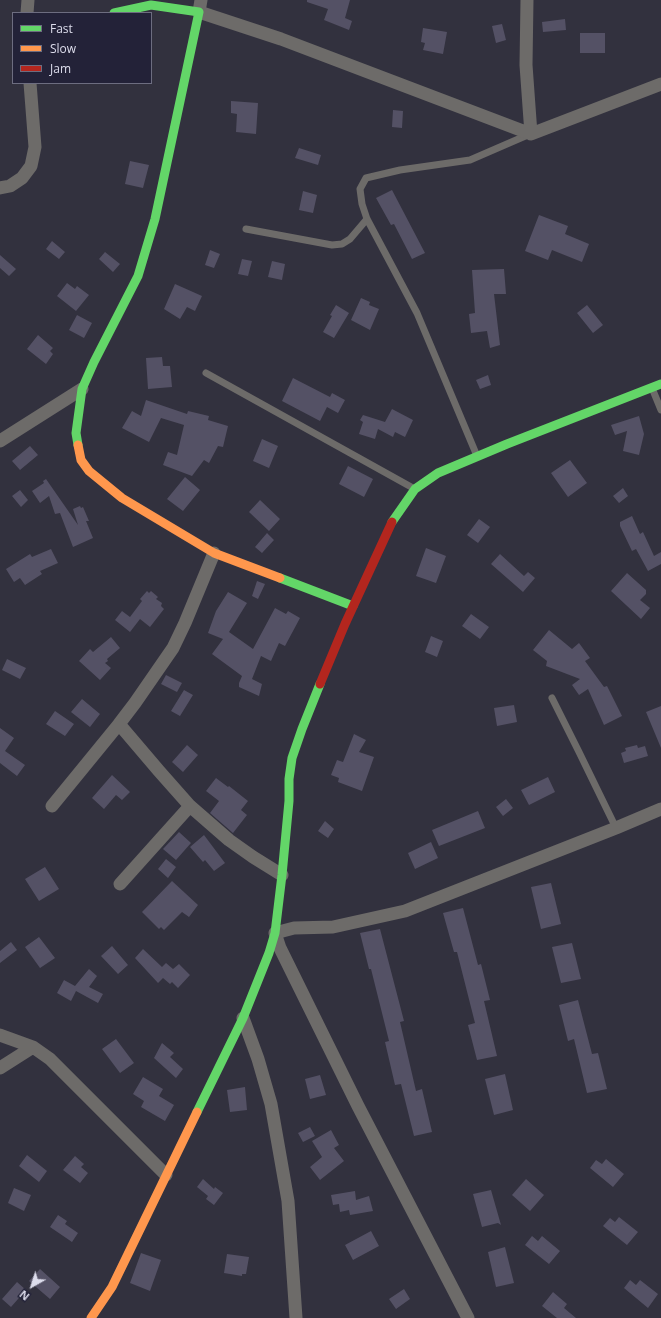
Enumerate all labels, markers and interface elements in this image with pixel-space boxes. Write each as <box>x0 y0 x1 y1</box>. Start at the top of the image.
legend <box>12 12 152 84</box>
text: Fast <box>50 20 73 37</box>
text: Slow <box>50 40 76 57</box>
text: Jam <box>50 60 71 77</box>
north arrow <box>12 1266 52 1306</box>
text: N <box>16 1287 32 1304</box>

